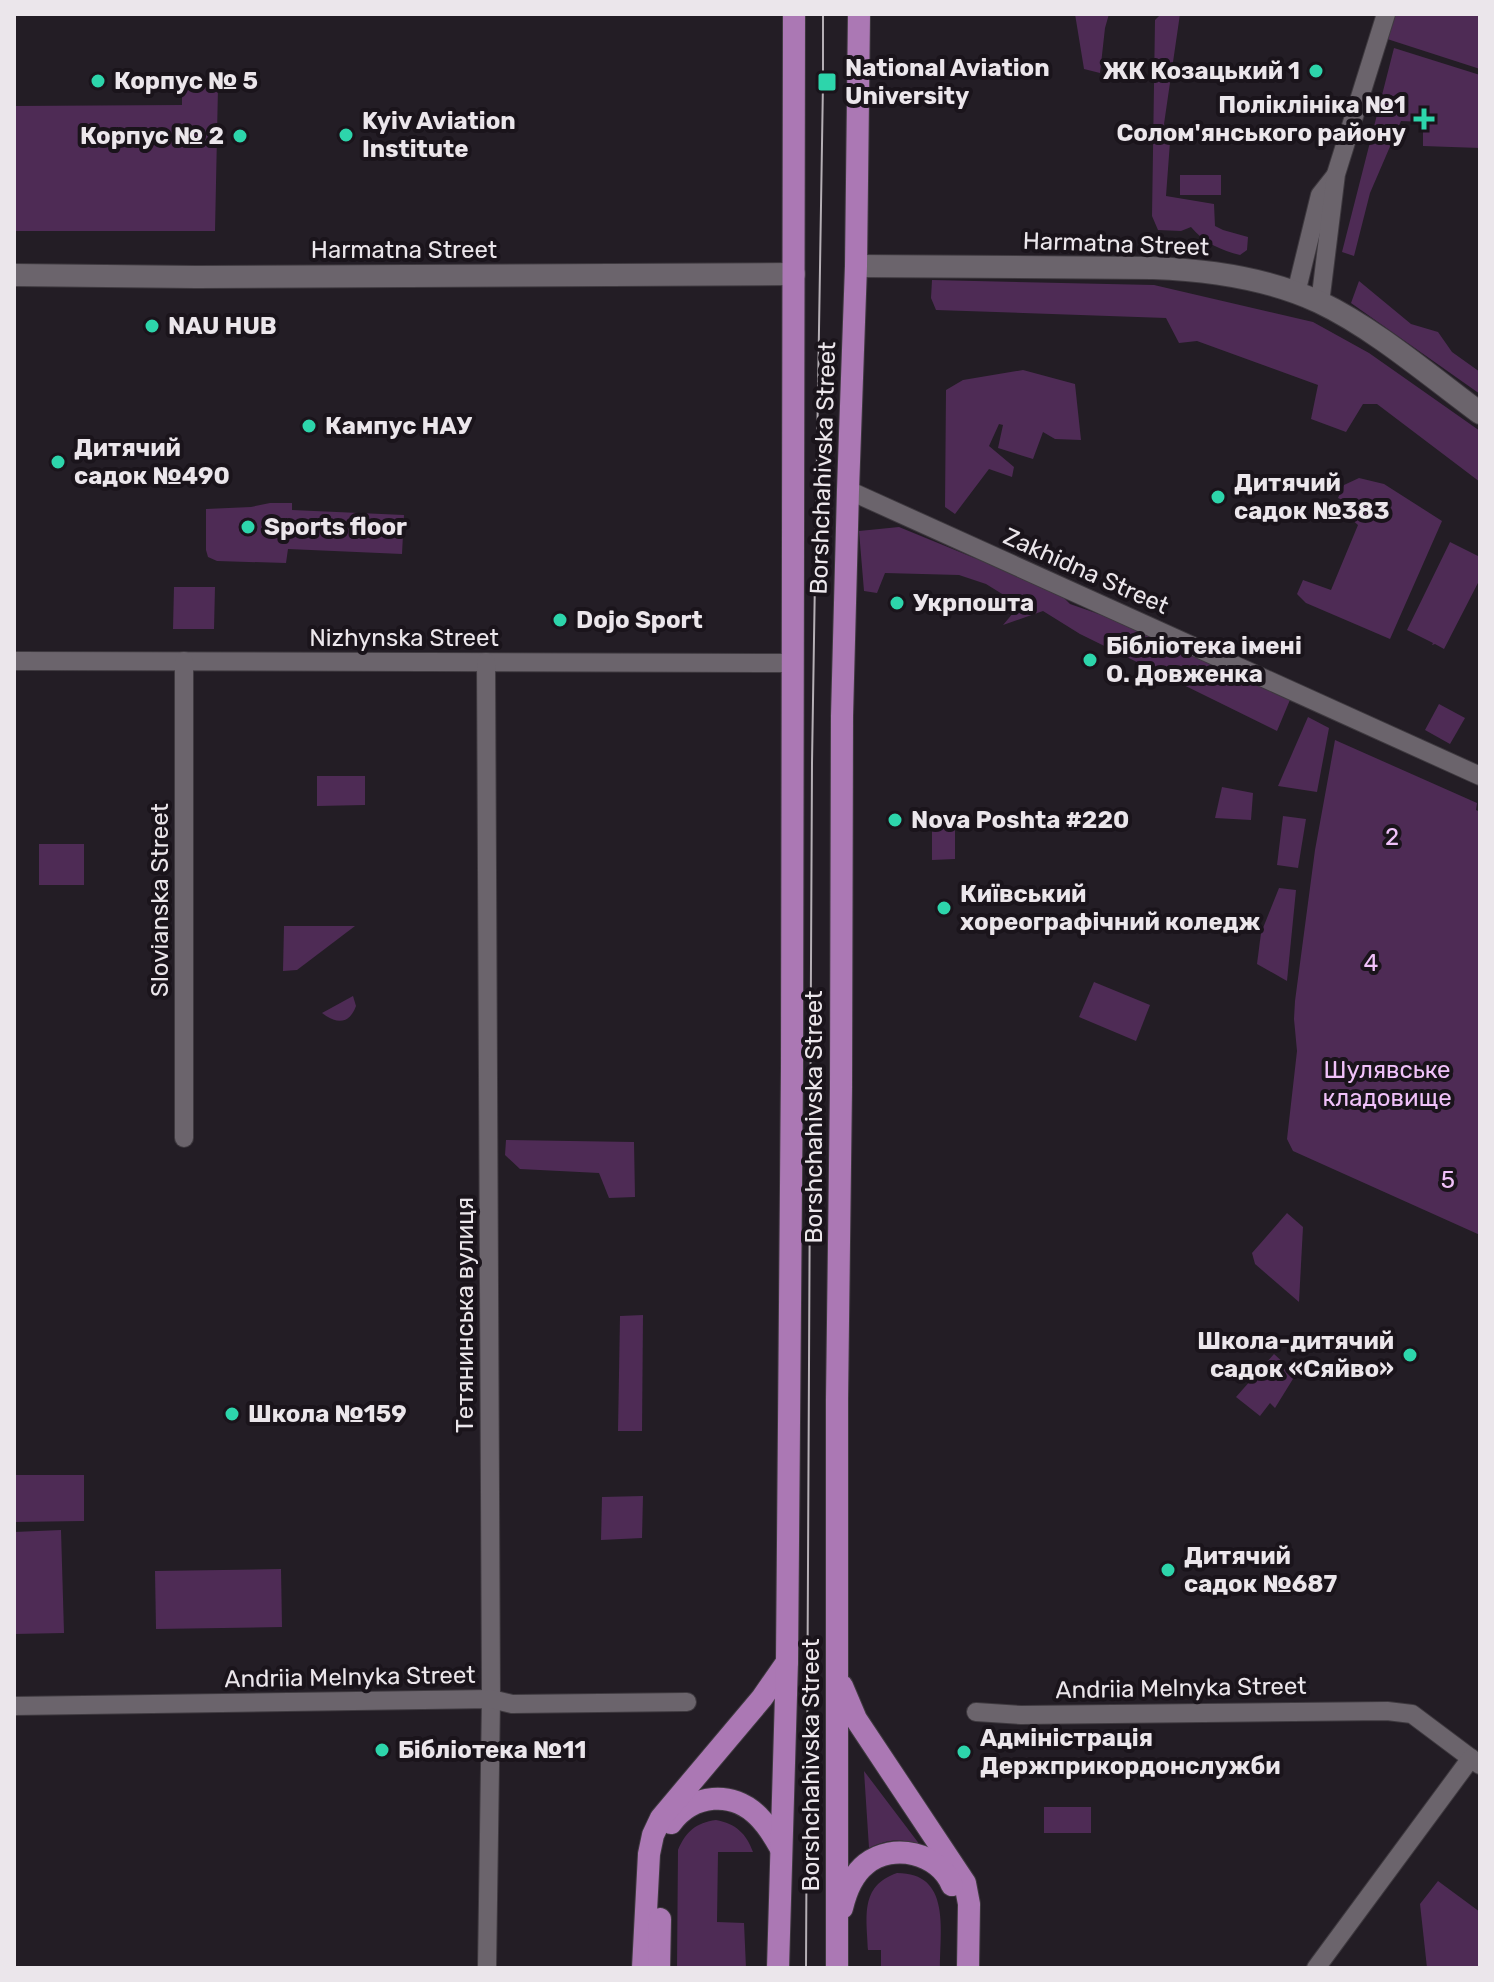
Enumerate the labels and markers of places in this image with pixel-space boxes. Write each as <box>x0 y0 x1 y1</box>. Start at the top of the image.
place label: National Aviation University <box>845 54 1050 110</box>
place label: ЖК Козацький 1 <box>1103 57 1300 85</box>
marker: ЖК Козацький 1 <box>1307 62 1325 80</box>
place label: Корпус № 5 <box>114 67 258 95</box>
marker: National Aviation University <box>816 71 838 93</box>
marker: Корпус № 5 <box>89 72 107 90</box>
place label: Поліклініка №1 Солом'янського району <box>1116 91 1406 147</box>
place label: Kyiv Aviation Institute <box>362 107 516 163</box>
marker: Поліклініка №1 Солом'янського району <box>1413 108 1435 130</box>
place label: Корпус № 2 <box>80 122 224 150</box>
marker: Kyiv Aviation Institute <box>337 126 355 144</box>
marker: Корпус № 2 <box>231 127 249 145</box>
place label: NAU HUB <box>168 312 277 340</box>
marker: NAU HUB <box>143 317 161 335</box>
place label: Кампус НАУ <box>325 412 473 440</box>
marker: Кампус НАУ <box>300 417 318 435</box>
place label: Дитячий садок №490 <box>74 434 230 490</box>
marker: Дитячий садок №490 <box>49 453 67 471</box>
place label: Дитячий садок №383 <box>1234 469 1390 525</box>
marker: Дитячий садок №383 <box>1209 488 1227 506</box>
place label: Sports floor <box>264 513 407 541</box>
marker: Sports floor <box>239 518 257 536</box>
place label: Укрпошта <box>913 589 1034 617</box>
marker: Укрпошта <box>888 594 906 612</box>
place label: Dojo Sport <box>576 606 703 634</box>
marker: Dojo Sport <box>551 611 569 629</box>
place label: Бібліотека імені О. Довженка <box>1106 632 1302 688</box>
marker: Бібліотека імені О. Довженка <box>1081 651 1099 669</box>
place label: Nova Poshta #220 <box>911 806 1129 834</box>
marker: Nova Poshta #220 <box>886 811 904 829</box>
place label: Київський хореографічний коледж <box>960 880 1260 936</box>
marker: Київський хореографічний коледж <box>935 899 953 917</box>
place label: Школа-дитячий садок «Сяйво» <box>1197 1327 1394 1383</box>
marker: Школа-дитячий садок «Сяйво» <box>1401 1346 1419 1364</box>
place label: Школа №159 <box>248 1400 407 1428</box>
marker: Школа №159 <box>223 1405 241 1423</box>
place label: Дитячий садок №687 <box>1184 1542 1338 1598</box>
marker: Дитячий садок №687 <box>1159 1561 1177 1579</box>
place label: Адміністрація Держприкордонслужби <box>980 1724 1281 1780</box>
place label: Бібліотека №11 <box>398 1736 586 1764</box>
marker: Бібліотека №11 <box>373 1741 391 1759</box>
marker: Адміністрація Держприкордонслужби <box>955 1743 973 1761</box>

